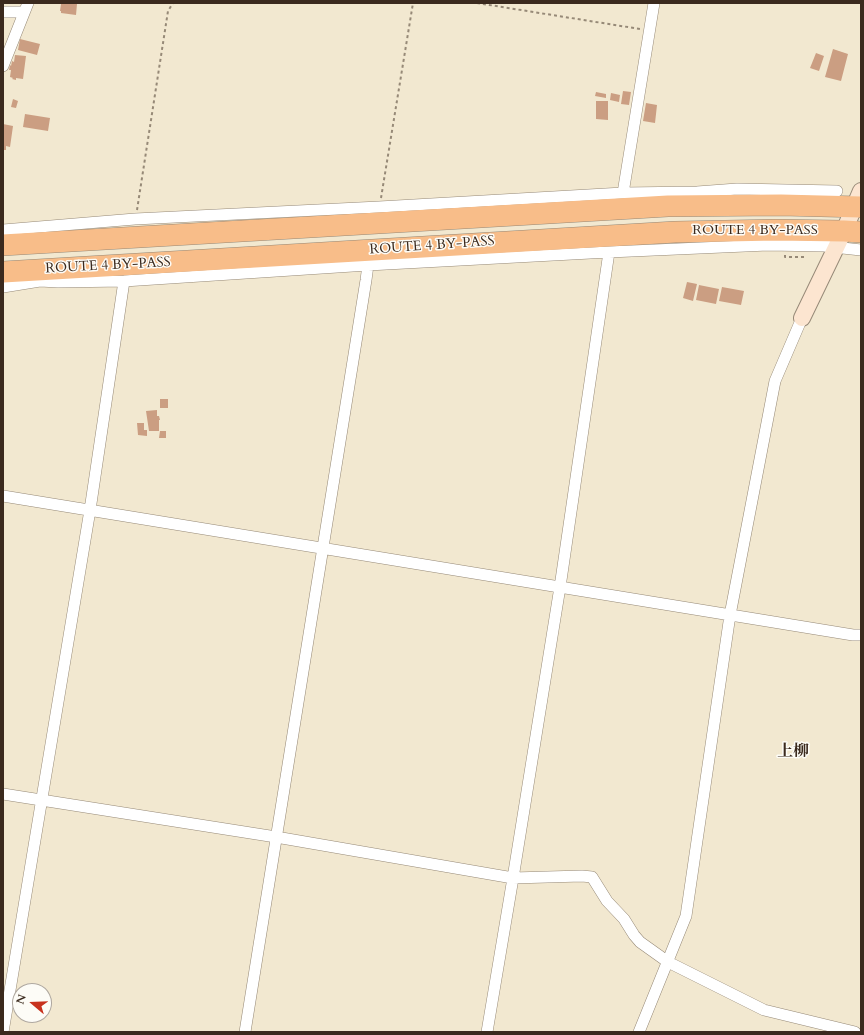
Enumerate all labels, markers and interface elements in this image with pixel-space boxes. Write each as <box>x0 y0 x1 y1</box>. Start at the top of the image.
street label: ROUTE 4 BY-PASS <box>692 223 818 239</box>
street label: ROUTE 4 BY-PASS <box>369 233 495 259</box>
street label: ROUTE 4 BY-PASS <box>45 254 171 278</box>
district label: 上柳 <box>777 742 809 762</box>
north arrow <box>12 983 52 1023</box>
text: N <box>12 992 30 1006</box>

